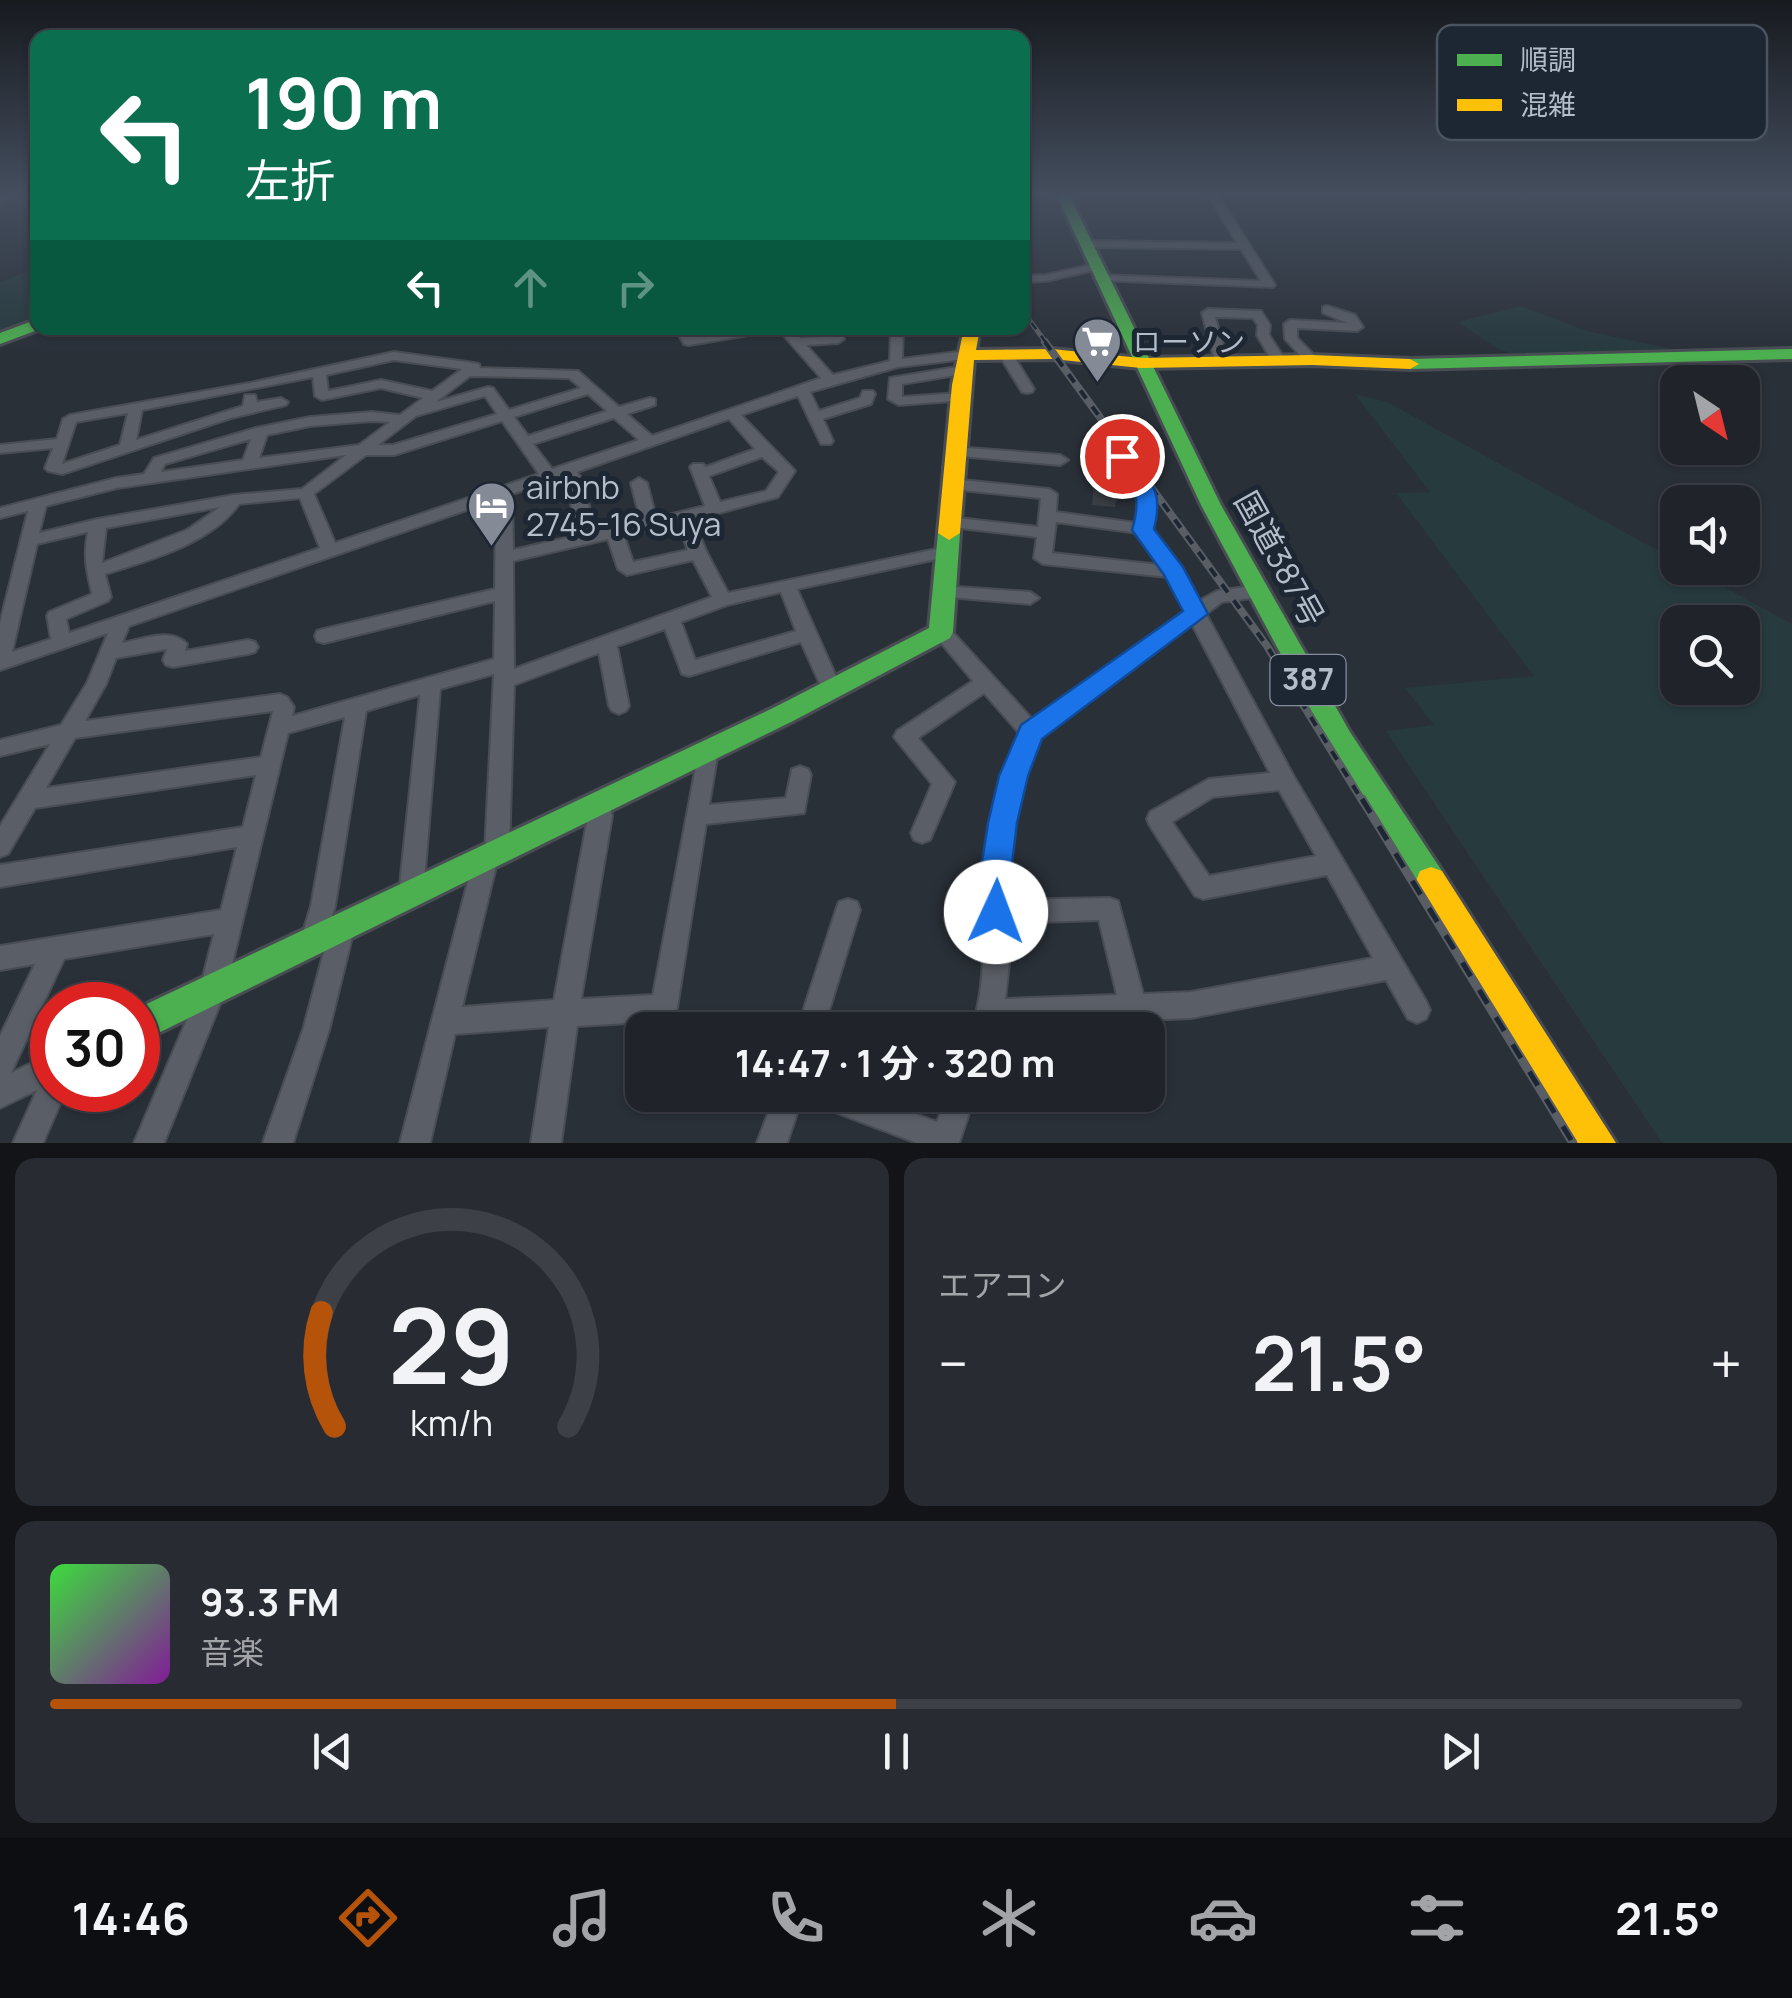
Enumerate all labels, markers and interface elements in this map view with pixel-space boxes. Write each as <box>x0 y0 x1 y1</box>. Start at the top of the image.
legend <box>1437 25 1767 140</box>
text: 順調 <box>1520 40 1576 78</box>
text: 190 m <box>245 54 442 150</box>
icon: left <box>80 70 210 200</box>
text: 混雑 <box>1520 85 1576 123</box>
text: 左折 <box>245 149 335 211</box>
icon: left <box>398 260 453 315</box>
icon: ahead <box>503 260 558 315</box>
icon: right <box>608 260 663 315</box>
supermarket icon: ローソン <box>1072 316 1124 384</box>
place label: ローソン <box>1133 322 1245 360</box>
north arrow <box>1660 365 1760 465</box>
map controls <box>1660 365 1760 705</box>
pin <box>1080 414 1165 499</box>
icon: arrive <box>1095 429 1150 484</box>
place label: airbnb 2745-16 Suya <box>526 465 721 546</box>
hotel icon: airbnb 2745-16 Suya <box>465 480 517 548</box>
street label: 国道387号 <box>1225 483 1335 634</box>
button: sound <box>1660 485 1760 585</box>
button: search <box>1660 605 1760 705</box>
road number: 387 <box>1270 655 1346 705</box>
position arrow <box>944 860 1048 964</box>
speed limit sign: 30 <box>30 982 160 1112</box>
text: 14:47 · 1 分 · 320 m <box>735 1036 1055 1088</box>
text: エアコン <box>939 1263 1067 1307</box>
text: 29 <box>388 1273 515 1415</box>
text: 21.5° <box>1252 1311 1427 1414</box>
text: − <box>939 1325 968 1401</box>
text: + <box>1710 1325 1742 1401</box>
text: km/h <box>410 1398 493 1447</box>
text: 93.3 FM <box>200 1575 339 1627</box>
text: 音楽 <box>200 1630 264 1674</box>
icon: previous <box>305 1724 360 1779</box>
icon: pause <box>869 1724 924 1779</box>
icon: next <box>1433 1724 1488 1779</box>
icon: directions <box>333 1883 403 1953</box>
icon: music <box>547 1883 617 1953</box>
icon: phone <box>761 1883 831 1953</box>
icon: climate <box>974 1883 1044 1953</box>
icon: car <box>1188 1883 1258 1953</box>
icon: filters <box>1402 1883 1472 1953</box>
text: 14:46 <box>72 1887 190 1949</box>
text: 21.5° <box>1615 1887 1720 1949</box>

